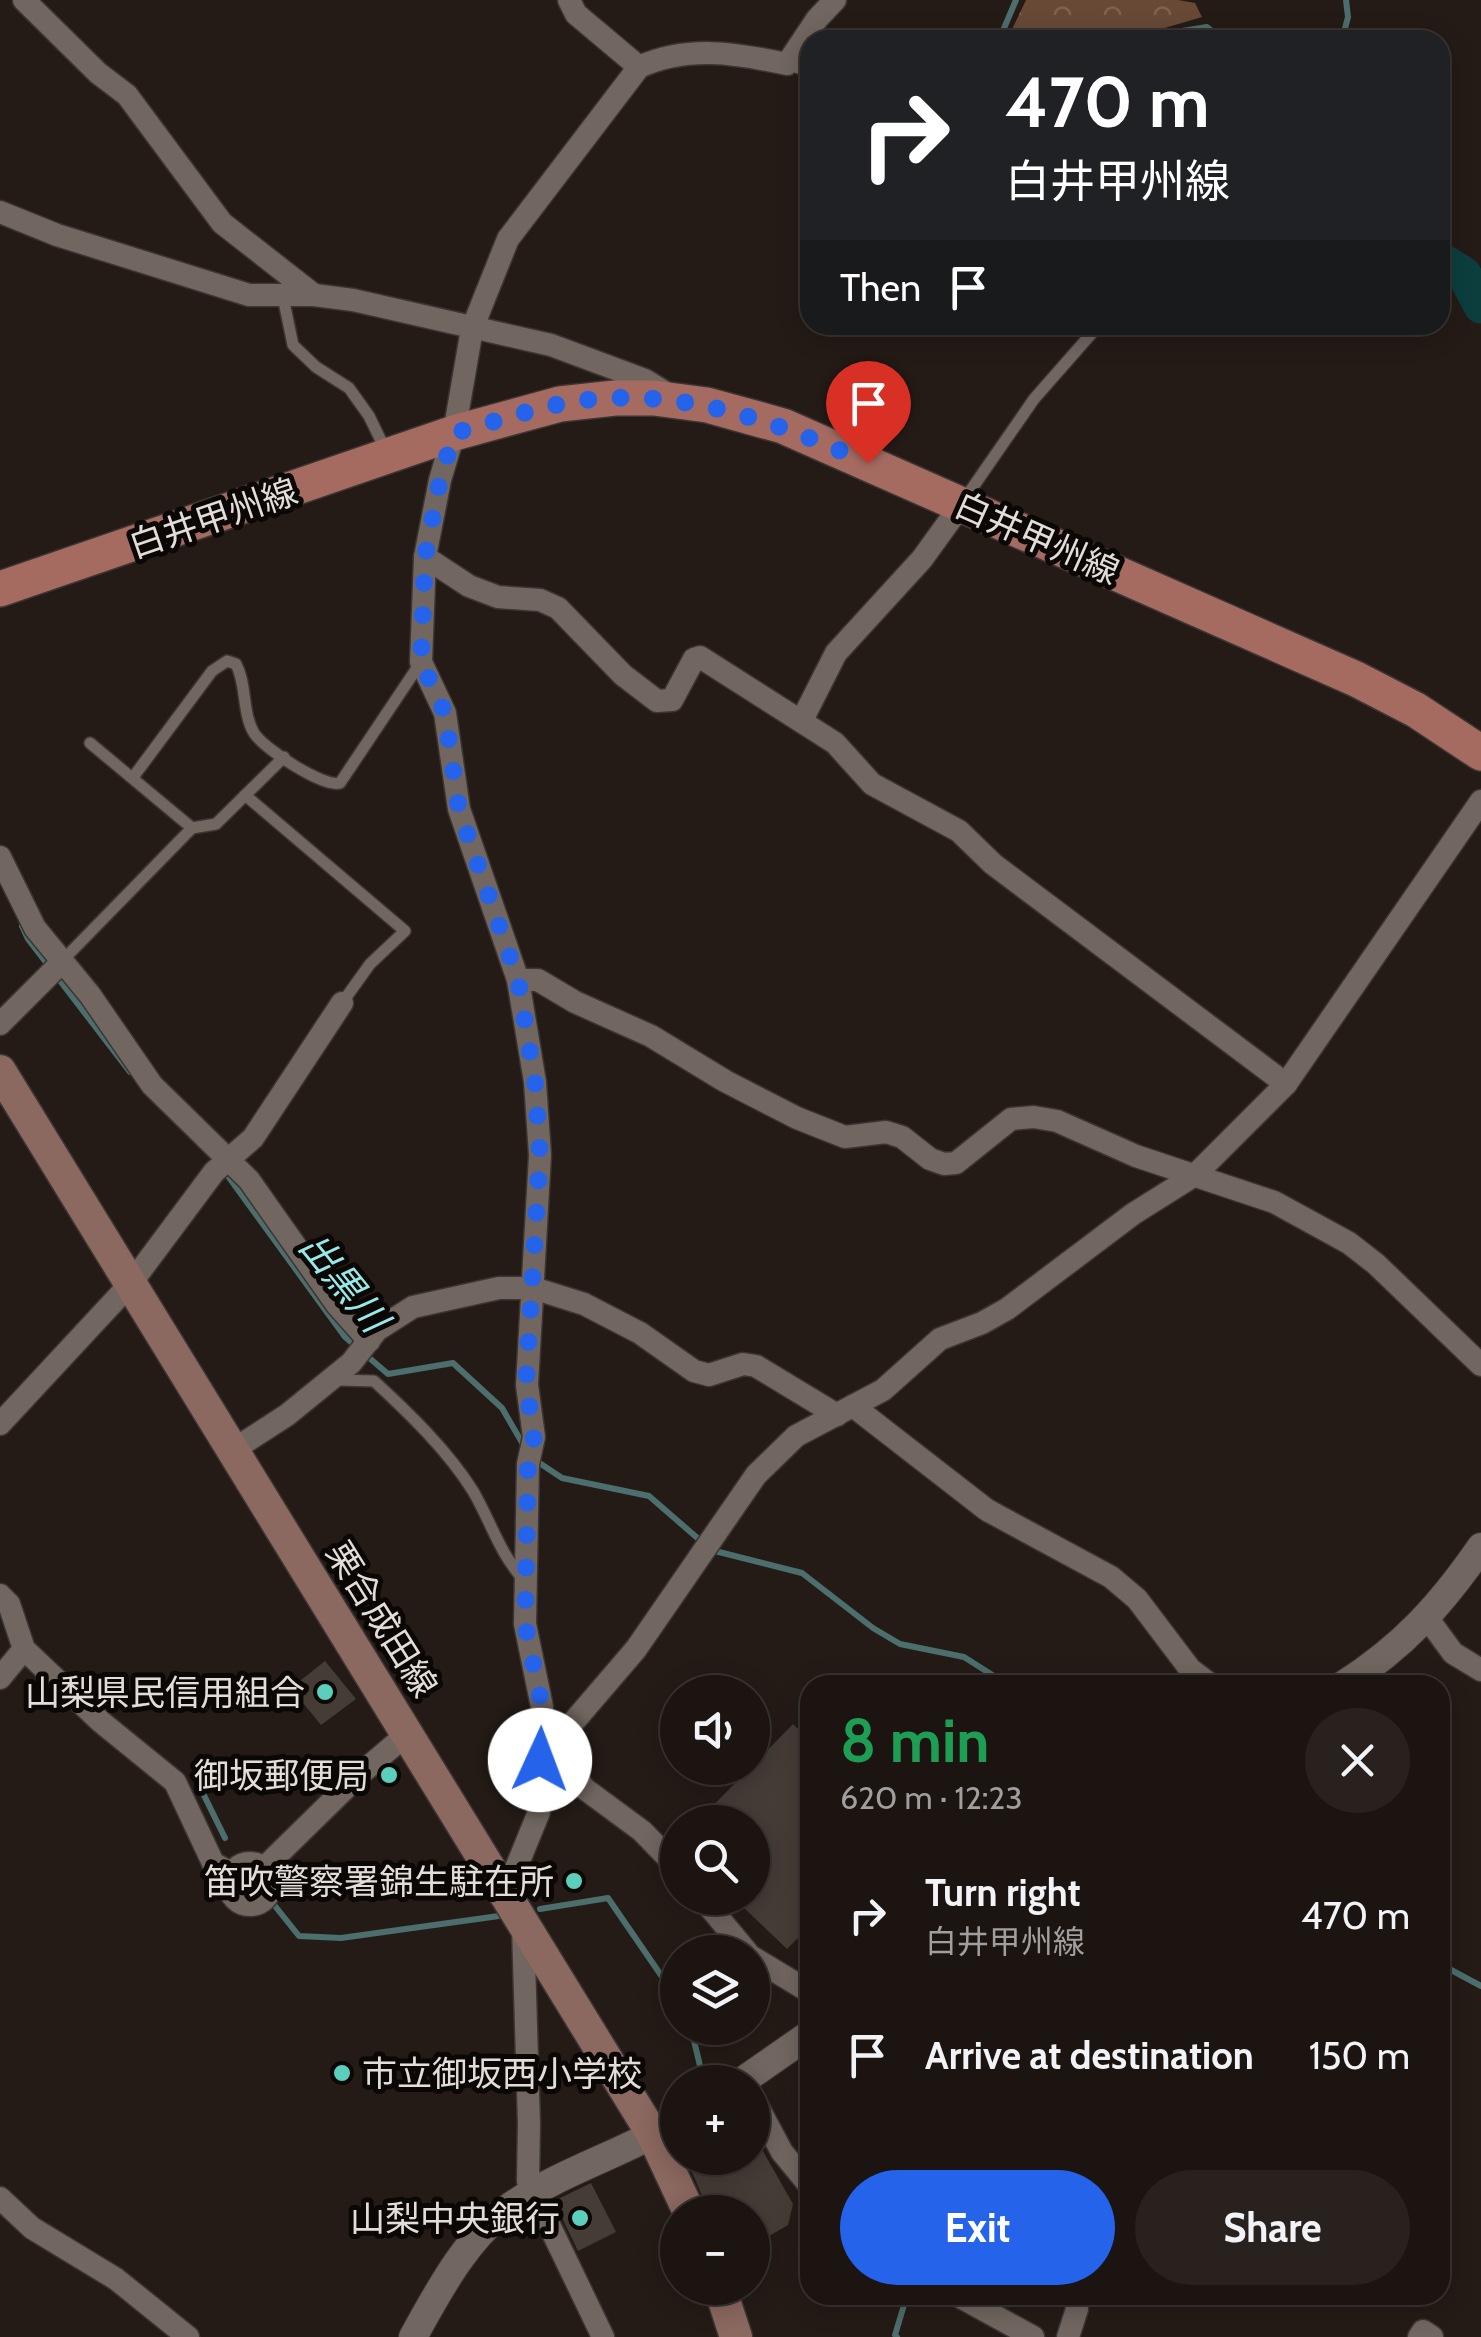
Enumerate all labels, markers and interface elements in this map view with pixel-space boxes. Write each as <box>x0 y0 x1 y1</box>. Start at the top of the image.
text: 470 m <box>1005 59 1210 145</box>
icon: right <box>840 70 970 200</box>
text: 白井甲州線 <box>1005 154 1230 208</box>
icon: arrive <box>941 260 996 315</box>
text: Then <box>840 264 921 311</box>
pin <box>826 361 911 464</box>
icon: arrive <box>841 376 896 431</box>
street label: 白井甲州線 <box>123 469 303 567</box>
street label: 白井甲州線 <box>948 483 1126 593</box>
water label: 出黒川 <box>290 1223 401 1344</box>
street label: 栗合成田線 <box>317 1533 447 1705</box>
place label: 山梨県民信用組合 <box>25 1671 305 1714</box>
map controls <box>660 1675 770 2305</box>
button: sound <box>660 1675 770 1785</box>
marker: 山梨県民信用組合 <box>314 1681 336 1703</box>
text: 8 min <box>840 1704 989 1777</box>
position arrow <box>488 1708 592 1812</box>
button: close <box>1305 1708 1410 1813</box>
place label: 御坂郵便局 <box>194 1754 369 1797</box>
marker: 御坂郵便局 <box>378 1764 400 1786</box>
text: 620 m · 12:23 <box>840 1778 1023 1817</box>
button: search <box>660 1805 770 1915</box>
place label: 笛吹警察署錦生駐在所 <box>204 1860 554 1903</box>
text: Turn right <box>925 1869 1081 1916</box>
marker: 笛吹警察署錦生駐在所 <box>563 1870 585 1892</box>
icon: right <box>840 1888 895 1943</box>
text: 470 m <box>1301 1892 1410 1939</box>
text: 白井甲州線 <box>925 1922 1085 1961</box>
button: layers <box>660 1935 770 2045</box>
icon: arrive <box>840 2028 895 2083</box>
text: Arrive at destination <box>925 2032 1254 2079</box>
text: 150 m <box>1309 2032 1410 2079</box>
place label: 市立御坂西小学校 <box>362 2052 642 2095</box>
marker: 市立御坂西小学校 <box>331 2062 353 2084</box>
button: + <box>660 2065 770 2175</box>
button: Exit <box>840 2170 1115 2285</box>
button: Share <box>1135 2170 1410 2285</box>
button: − <box>660 2195 770 2305</box>
place label: 山梨中央銀行 <box>350 2197 560 2240</box>
marker: 山梨中央銀行 <box>569 2207 591 2229</box>

